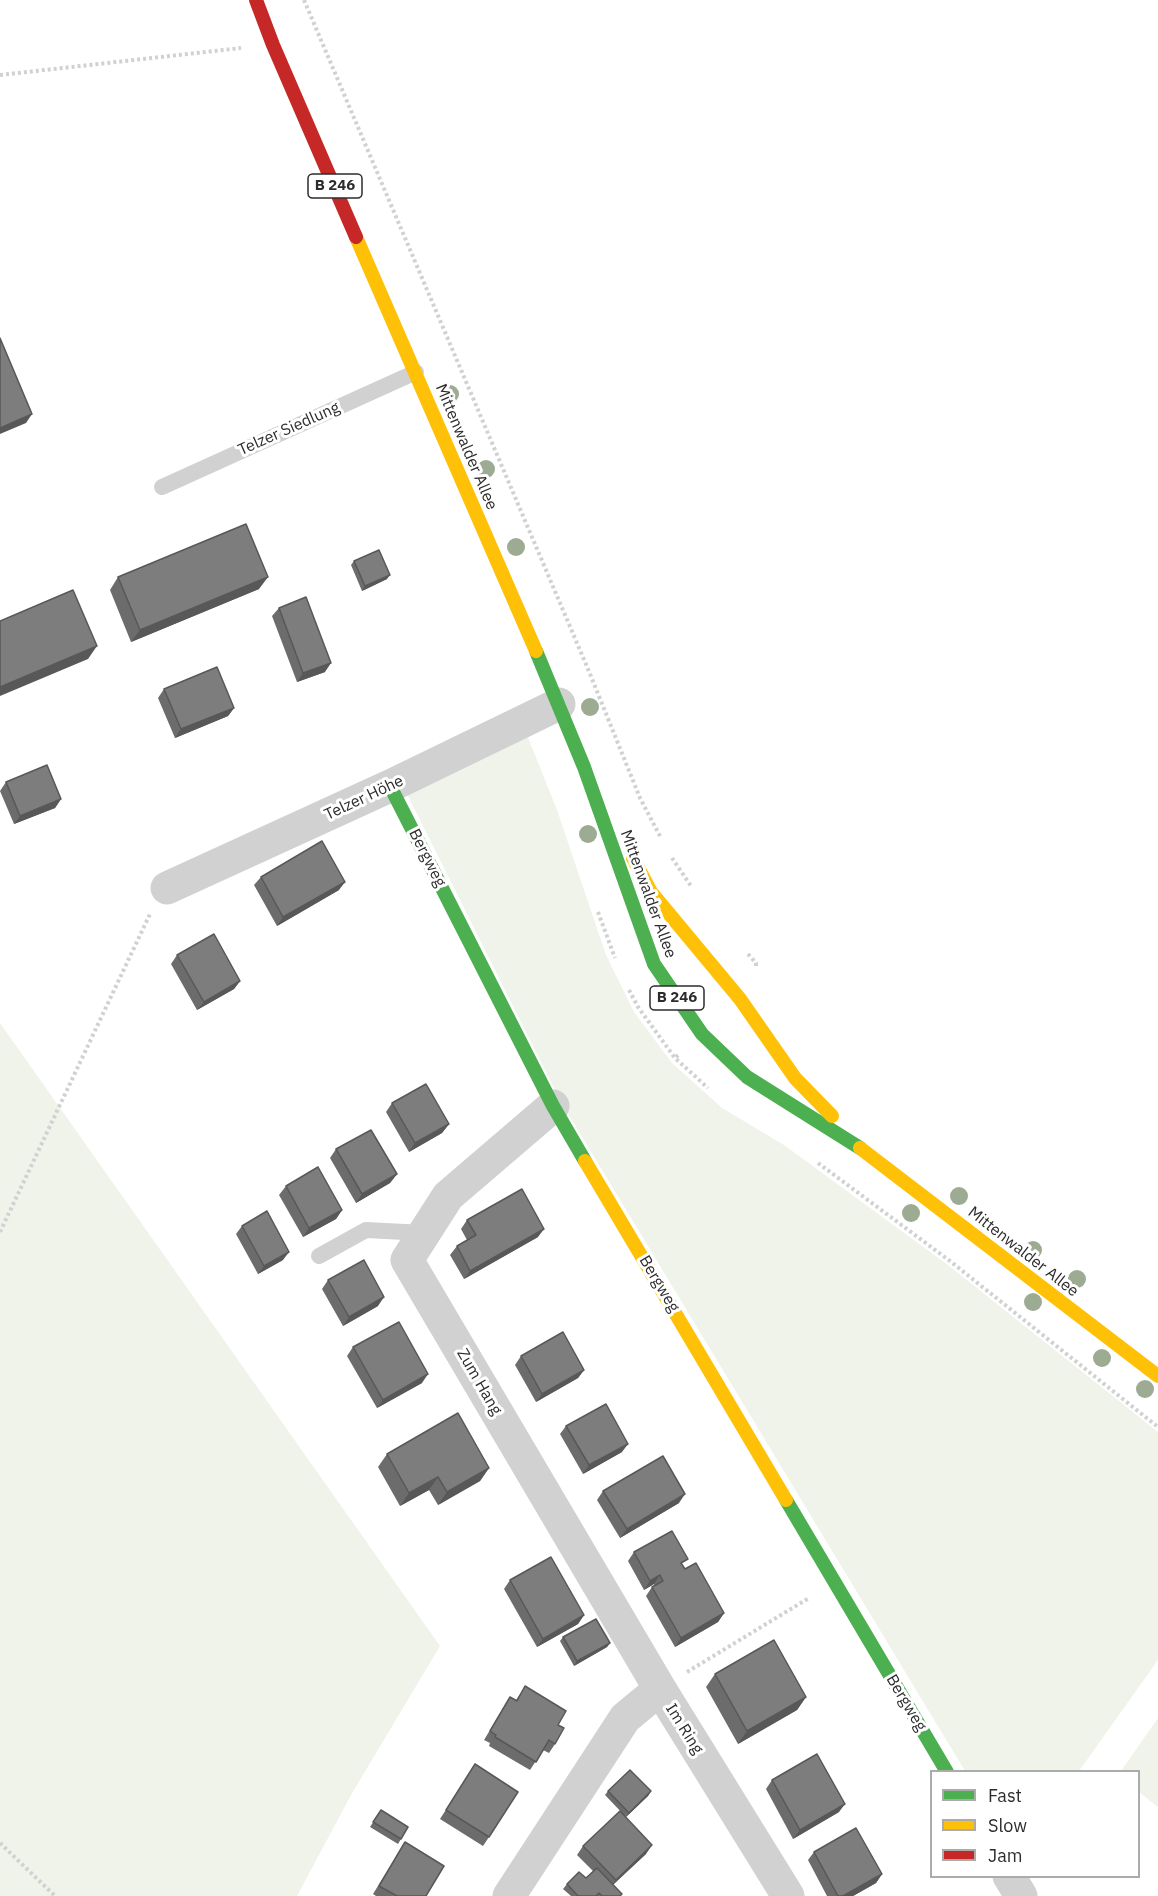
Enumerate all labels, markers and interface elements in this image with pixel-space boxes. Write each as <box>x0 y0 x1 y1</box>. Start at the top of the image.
road number: B 246 <box>308 174 362 198</box>
street label: Mittenwalder Allee <box>431 381 501 513</box>
street label: Telzer Siedlung <box>235 398 343 460</box>
street label: Telzer Höhe <box>321 771 407 825</box>
street label: Bergweg <box>404 826 450 890</box>
street label: Mittenwalder Allee <box>616 827 680 961</box>
road number: B 246 <box>650 986 704 1010</box>
street label: Mittenwalder Allee <box>964 1203 1082 1301</box>
street label: Bergweg <box>635 1252 683 1316</box>
street label: Zum Hang <box>452 1345 506 1419</box>
street label: Bergweg <box>882 1671 930 1735</box>
street label: Im Ring <box>661 1700 707 1758</box>
legend <box>930 1770 1140 1878</box>
text: Fast <box>988 1784 1022 1807</box>
text: Slow <box>988 1814 1027 1837</box>
text: Jam <box>988 1844 1023 1867</box>

